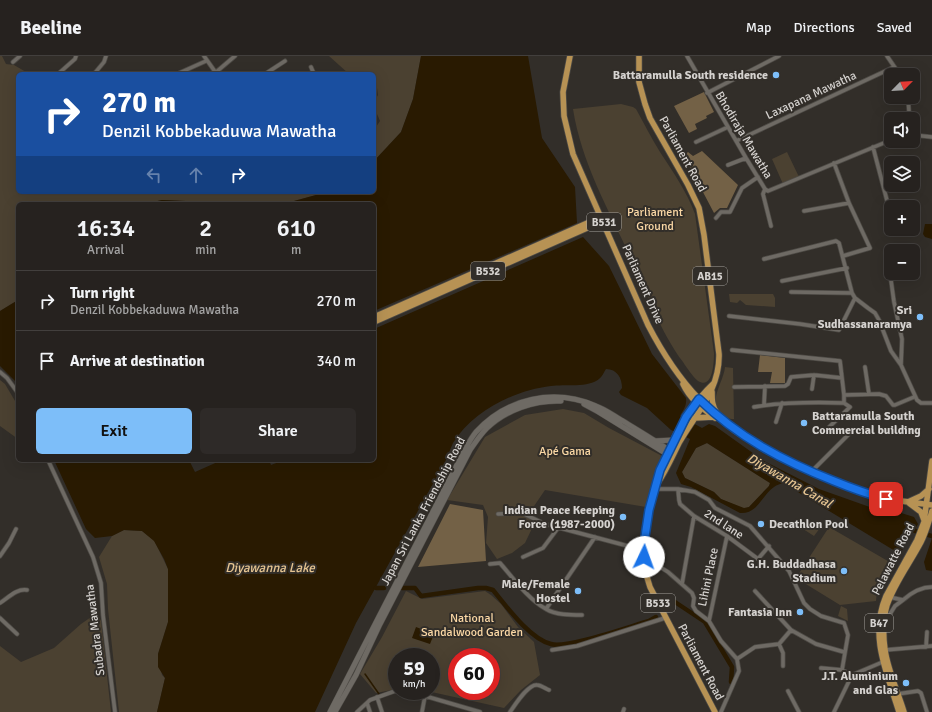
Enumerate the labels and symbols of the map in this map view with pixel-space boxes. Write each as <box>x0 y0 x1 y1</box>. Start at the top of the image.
place label: Battaramulla South residence <box>613 68 768 83</box>
street label: Laxapana Mawatha <box>763 68 859 123</box>
north arrow <box>884 68 920 104</box>
marker: Battaramulla South residence <box>771 70 781 80</box>
street label: Bhodiraja Mawatha <box>712 89 776 182</box>
street label: Parliament Road <box>656 114 710 195</box>
park label: Parliament Ground <box>627 205 683 234</box>
road number: B531 <box>587 213 621 231</box>
street label: Parliament Drive <box>618 242 667 326</box>
road number: B532 <box>471 262 505 280</box>
road number: AB15 <box>693 267 727 285</box>
place label: Sri Sudhassanaramya <box>818 303 912 332</box>
marker: Sri Sudhassanaramya <box>915 312 925 322</box>
place label: Battaramulla South Commercial building <box>812 409 921 438</box>
marker: Battaramulla South Commercial building <box>799 418 809 428</box>
street label: Japan Sri Lanka Friendship Road <box>378 434 469 588</box>
park label: Apé Gama <box>539 444 591 459</box>
water label: Diyawanna Canal <box>744 450 836 512</box>
pin <box>869 482 903 516</box>
place label: Indian Peace Keeping Force (1987-2000) <box>504 503 616 532</box>
street label: 2nd lane <box>701 506 746 543</box>
marker: Indian Peace Keeping Force (1987-2000) <box>618 512 628 522</box>
place label: Decathlon Pool <box>769 517 848 532</box>
marker: Decathlon Pool <box>756 519 766 529</box>
street label: Pelawatte Road <box>869 521 918 598</box>
position arrow <box>623 536 665 578</box>
street label: Lihini Place <box>695 546 722 608</box>
place label: G.H. Buddadhasa Stadium <box>747 557 836 586</box>
water label: Diyawanna Lake <box>225 560 316 576</box>
marker: G.H. Buddadhasa Stadium <box>839 566 849 576</box>
place label: Male/Female Hostel <box>501 577 570 606</box>
street label: Subadra Mawatha <box>82 583 109 677</box>
marker: Male/Female Hostel <box>573 586 583 596</box>
road number: B533 <box>641 594 675 612</box>
place label: Fantasia Inn <box>728 605 792 620</box>
marker: Fantasia Inn <box>795 607 805 617</box>
park label: National Sandalwood Garden <box>421 611 523 640</box>
road number: B47 <box>865 614 893 632</box>
street label: Parliament Road <box>674 621 727 703</box>
speed limit sign: 60 <box>448 648 500 700</box>
place label: J.T. Aluminium and Glas <box>821 669 899 698</box>
marker: J.T. Aluminium and Glas <box>901 678 911 688</box>

